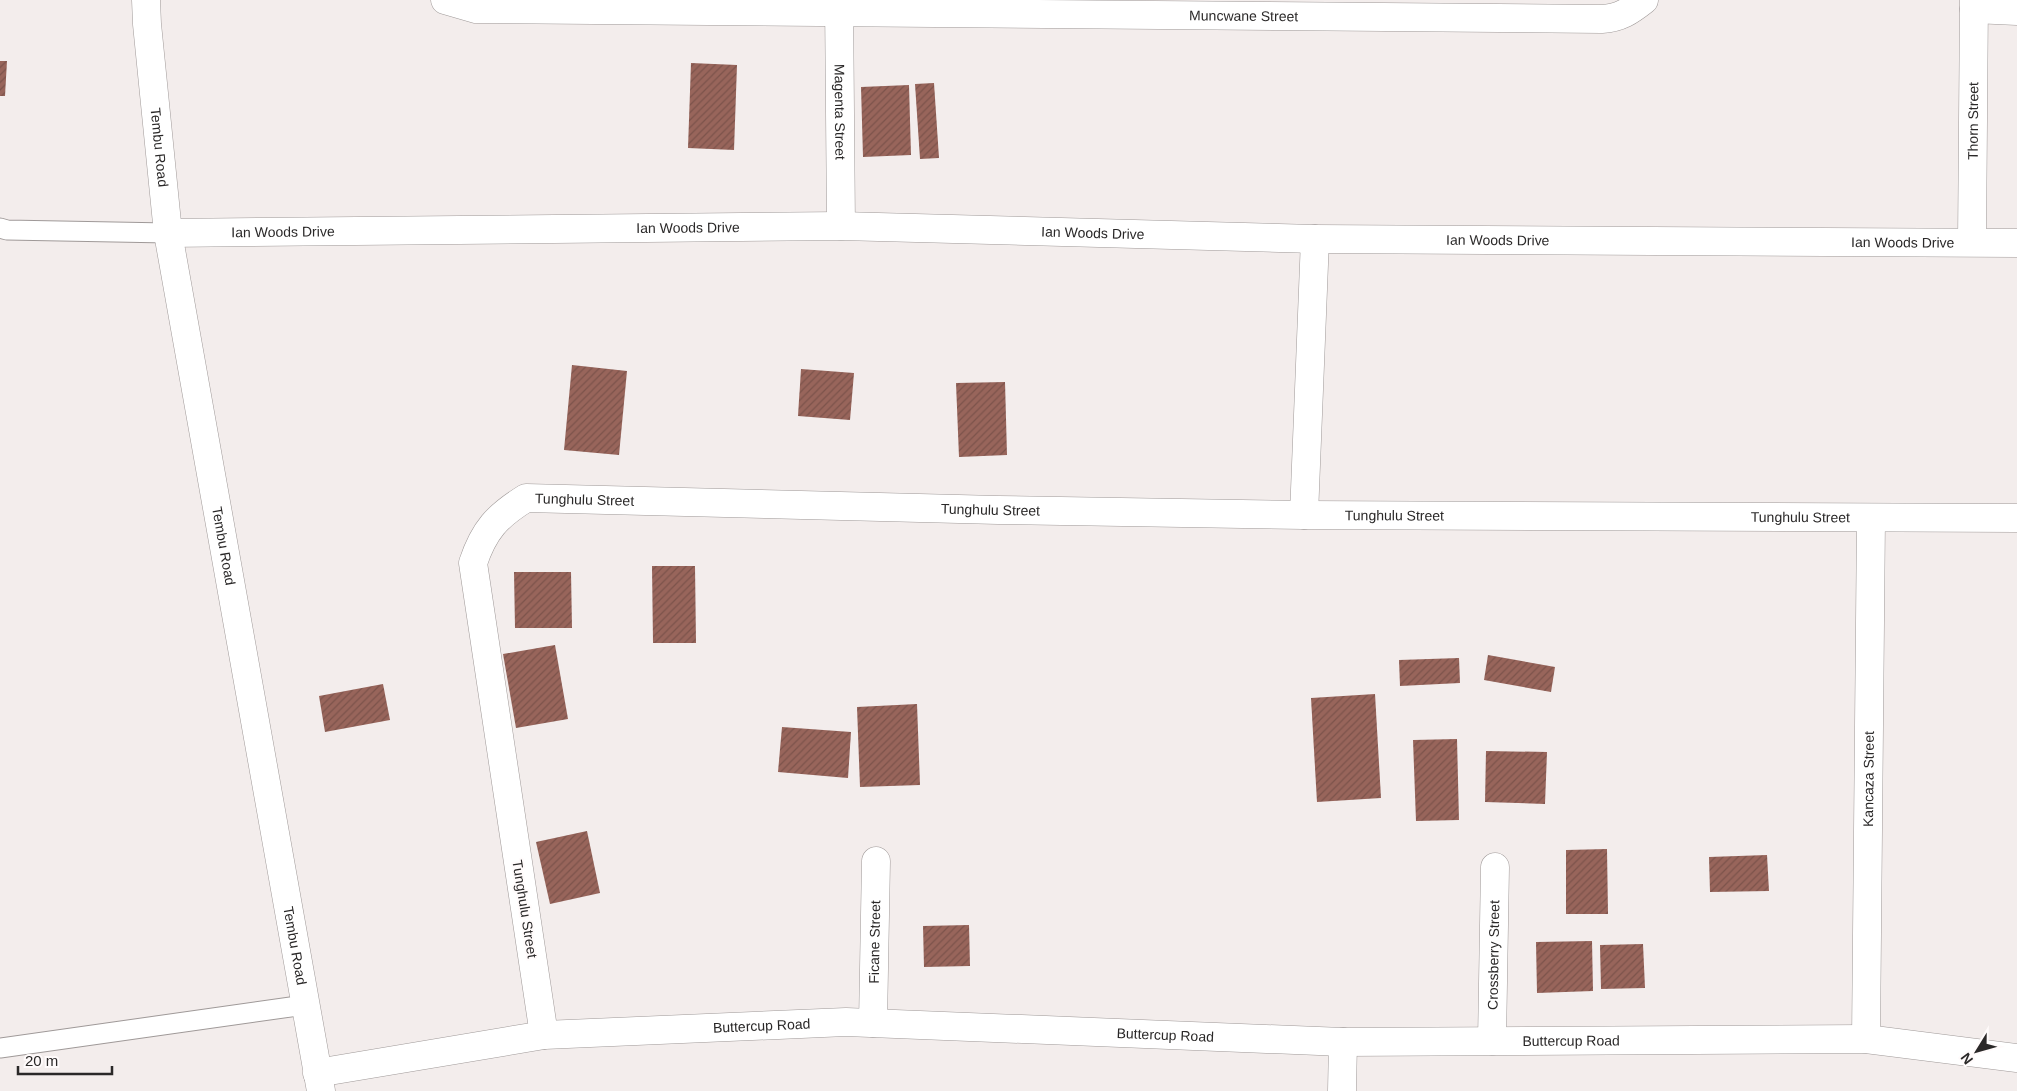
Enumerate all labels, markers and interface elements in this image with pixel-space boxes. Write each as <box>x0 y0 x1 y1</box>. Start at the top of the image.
street label: Muncwane Street <box>1189 7 1298 24</box>
street label: Magenta Street <box>832 64 848 160</box>
street label: Thorn Street <box>1965 82 1981 160</box>
street label: Tembu Road <box>147 107 171 188</box>
street label: Ian Woods Drive <box>636 219 740 236</box>
street label: Ian Woods Drive <box>231 223 335 240</box>
street label: Ian Woods Drive <box>1041 223 1145 242</box>
street label: Ian Woods Drive <box>1446 232 1550 248</box>
street label: Ian Woods Drive <box>1851 234 1955 251</box>
street label: Tunghulu Street <box>535 490 634 509</box>
street label: Tunghulu Street <box>941 501 1040 519</box>
street label: Tembu Road <box>209 505 239 587</box>
street label: Tunghulu Street <box>1345 507 1444 524</box>
street label: Tunghulu Street <box>1751 509 1850 525</box>
street label: Kancaza Street <box>1860 731 1877 827</box>
street label: Tunghulu Street <box>509 859 541 959</box>
street label: Ficane Street <box>866 900 883 984</box>
street label: Crossberry Street <box>1485 900 1502 1010</box>
street label: Tembu Road <box>280 905 310 986</box>
street label: Buttercup Road <box>713 1016 811 1036</box>
street label: Buttercup Road <box>1116 1025 1214 1045</box>
north arrow <box>1952 1026 2002 1076</box>
street label: Buttercup Road <box>1522 1032 1620 1049</box>
scale bar <box>18 1044 111 1076</box>
text: N <box>1957 1050 1976 1068</box>
text: 20 m <box>25 1052 58 1069</box>

